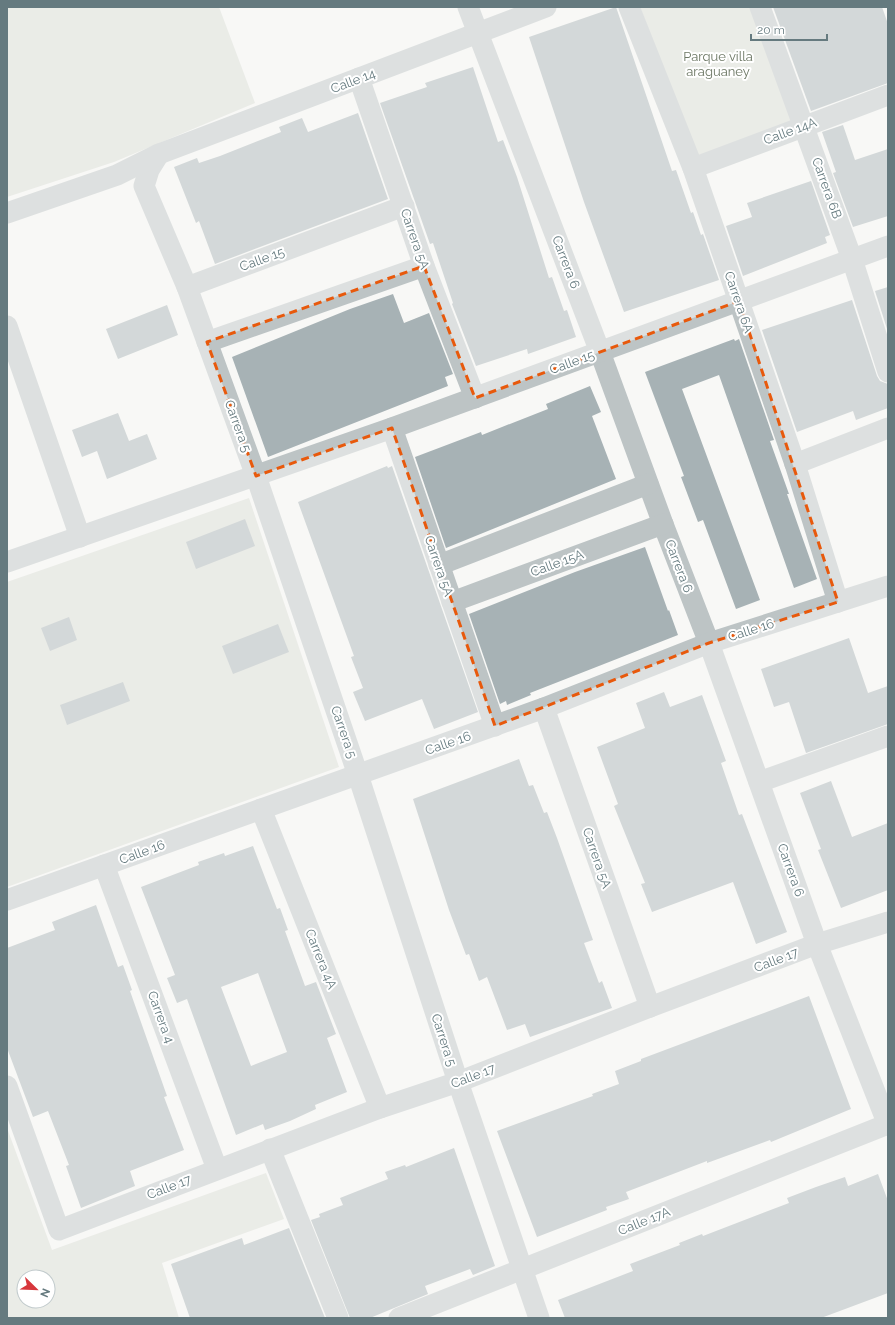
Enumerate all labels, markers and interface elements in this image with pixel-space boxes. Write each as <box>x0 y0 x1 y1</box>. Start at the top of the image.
scale bar <box>751 16 827 42</box>
text: 20 m <box>757 23 785 37</box>
park label: Parque villa araguaney <box>683 49 753 79</box>
street label: Calle 14 <box>329 66 377 96</box>
street label: Calle 14A <box>761 114 819 148</box>
street label: Carrera 6B <box>809 155 845 221</box>
street label: Carrera 5A <box>398 207 432 272</box>
street label: Carrera 6 <box>549 233 583 291</box>
street label: Calle 15 <box>238 244 286 274</box>
street label: Carrera 6A <box>722 269 757 335</box>
street label: Calle 15 <box>548 347 596 377</box>
street label: Carrera 5 <box>222 398 254 454</box>
street label: Carrera 5A <box>422 534 456 599</box>
street label: Carrera 6 <box>662 537 696 595</box>
street label: Calle 15A <box>528 546 586 580</box>
street label: Calle 16 <box>726 615 776 644</box>
street label: Carrera 5 <box>328 704 360 760</box>
street label: Calle 16 <box>423 728 473 758</box>
street label: Carrera 5A <box>580 826 614 891</box>
street label: Calle 16 <box>117 837 167 867</box>
street label: Carrera 6 <box>774 841 808 899</box>
street label: Carrera 4A <box>302 927 340 991</box>
street label: Calle 17 <box>752 945 800 975</box>
street label: Carrera 4 <box>145 989 177 1045</box>
street label: Carrera 5 <box>428 1012 460 1068</box>
street label: Calle 17 <box>449 1061 497 1091</box>
street label: Calle 17 <box>145 1172 193 1202</box>
street label: Calle 17A <box>616 1204 672 1238</box>
north arrow <box>16 1269 56 1309</box>
text: N <box>37 1286 52 1299</box>

